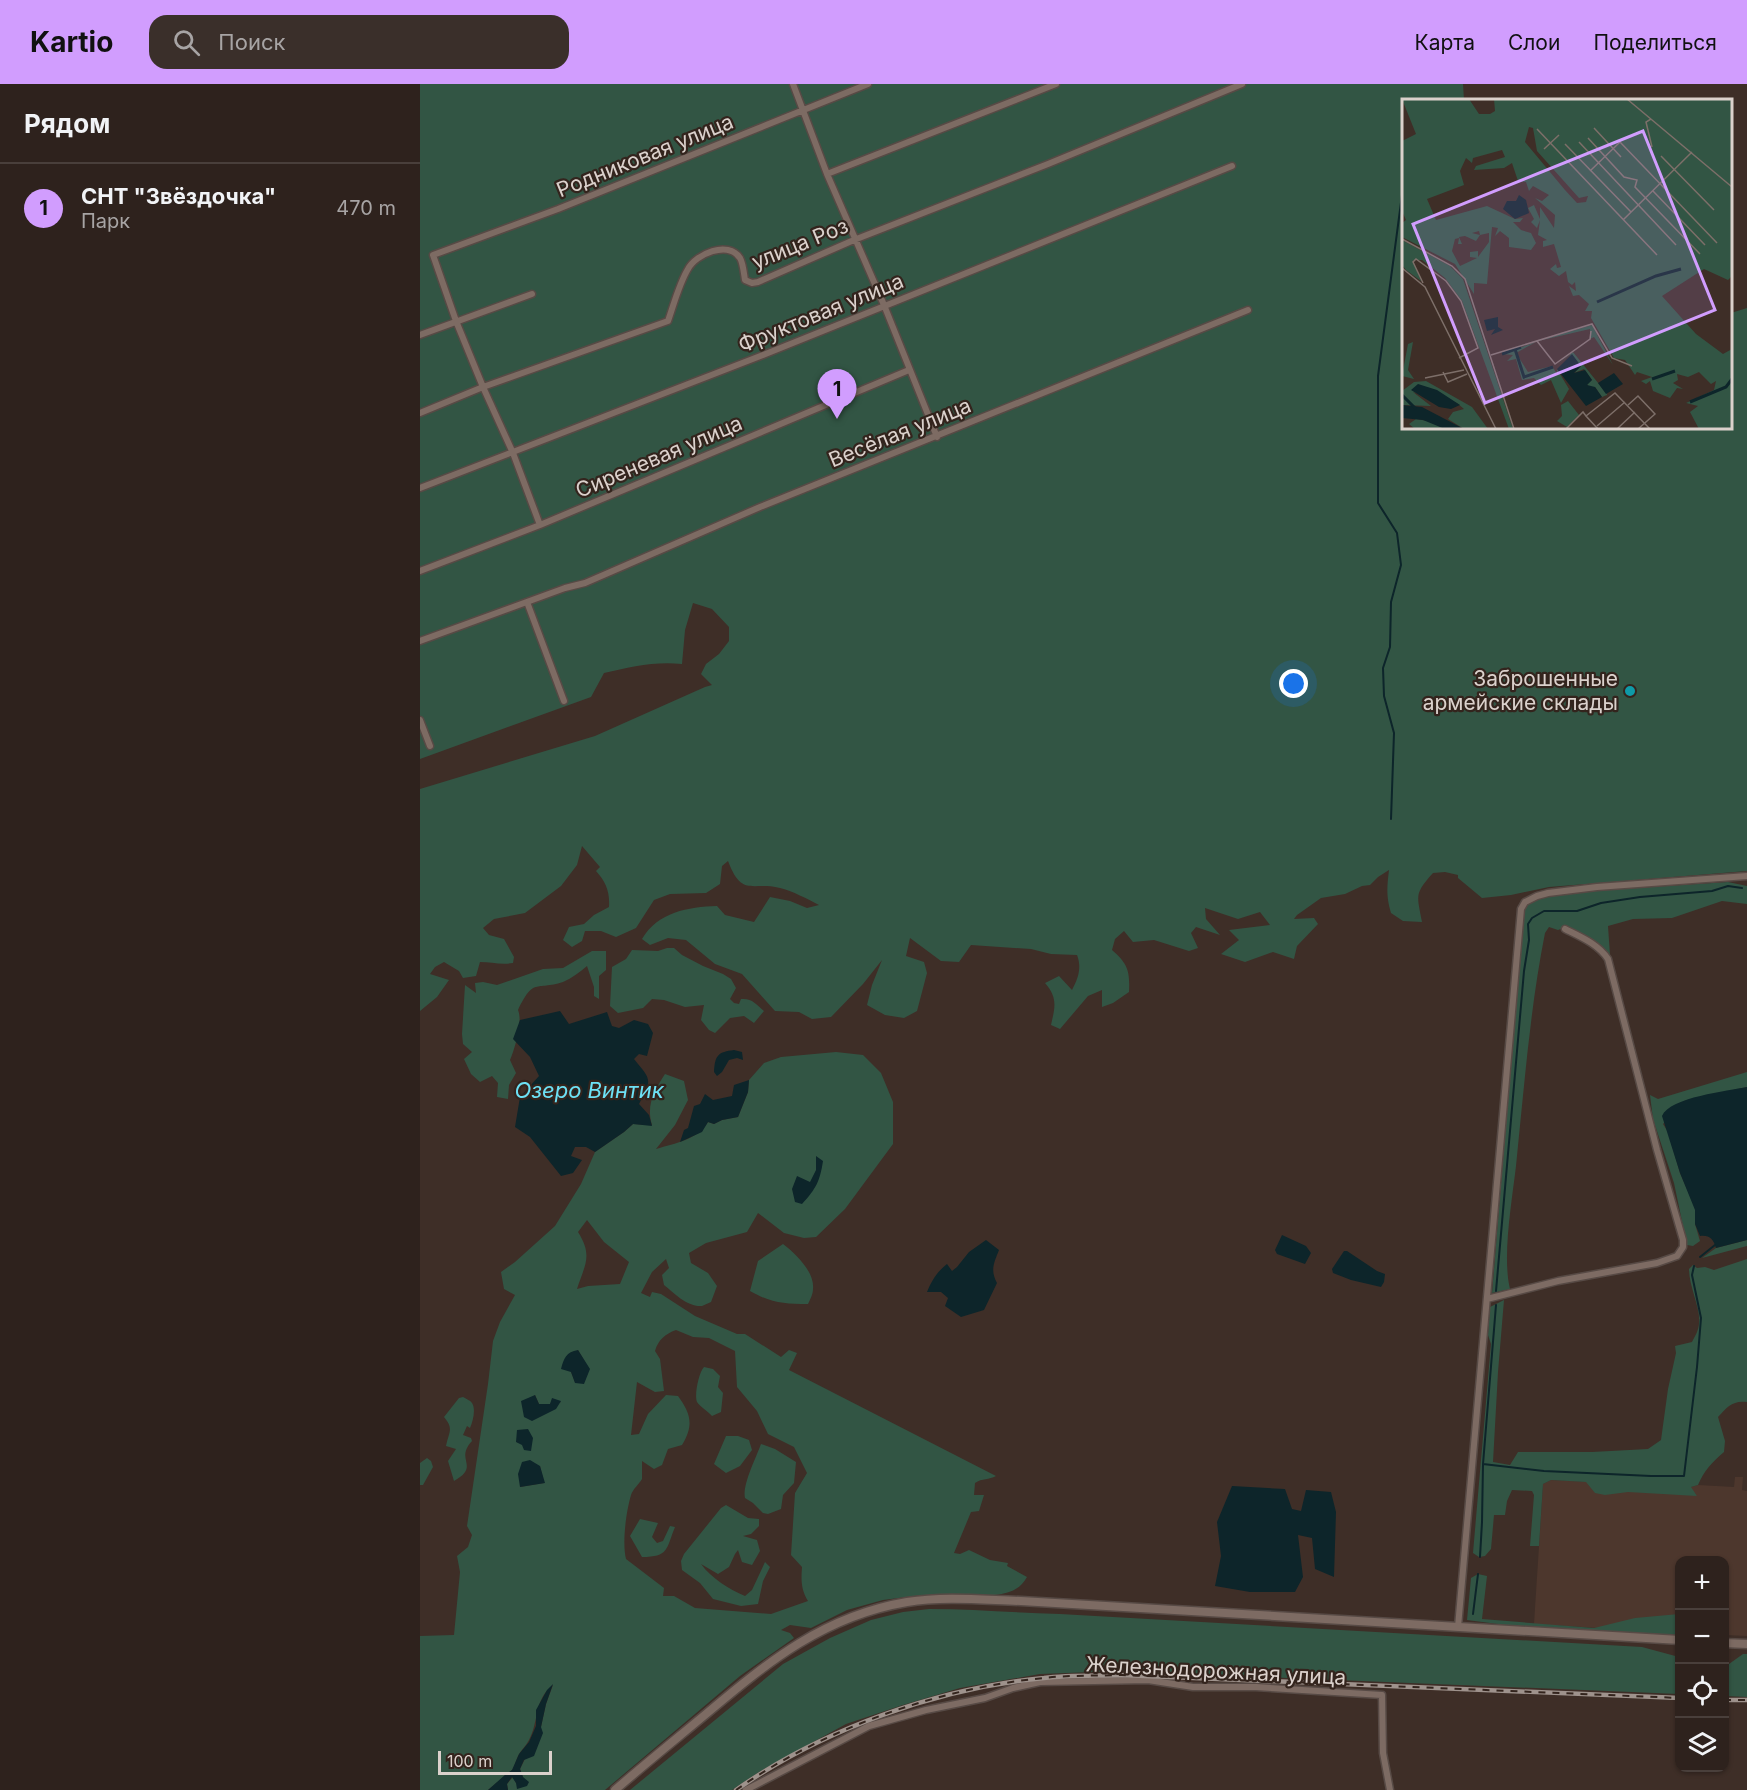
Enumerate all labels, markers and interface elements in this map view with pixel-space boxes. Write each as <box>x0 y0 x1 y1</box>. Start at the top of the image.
search box <box>149 15 569 69</box>
text: Kartio <box>30 25 113 59</box>
icon: search <box>170 26 203 59</box>
text: Поиск <box>218 29 285 55</box>
text: Карта <box>1415 30 1475 55</box>
text: Слои <box>1508 30 1560 55</box>
text: Поделиться <box>1593 30 1717 55</box>
inset map <box>1402 99 1732 429</box>
text: Рядом <box>24 108 110 139</box>
street label: Родниковая улица <box>553 109 737 202</box>
text: СНТ "Звёздочка" <box>81 183 276 209</box>
text: 1 <box>39 196 48 220</box>
text: 470 m <box>336 196 396 220</box>
text: Парк <box>81 209 130 233</box>
street label: улица Роз <box>748 213 852 274</box>
street label: Фруктовая улица <box>735 268 907 357</box>
pin: 1 <box>818 370 856 419</box>
street label: Весёлая улица <box>825 393 975 472</box>
street label: Сиреневая улица <box>572 410 746 503</box>
place label: Заброшенные армейские склады <box>1423 666 1618 715</box>
your location <box>1279 669 1308 698</box>
marker: Заброшенные армейские склады <box>1623 684 1637 698</box>
water label: Озеро Винтик <box>514 1077 665 1103</box>
map controls <box>1675 1556 1729 1772</box>
button: + <box>1675 1556 1729 1610</box>
button: − <box>1675 1610 1729 1664</box>
street label: Железнодорожная улица <box>1085 1651 1347 1690</box>
button: locate <box>1675 1664 1729 1718</box>
button: layers <box>1675 1718 1729 1772</box>
scale bar <box>438 1748 552 1776</box>
text: 100 m <box>447 1751 492 1771</box>

